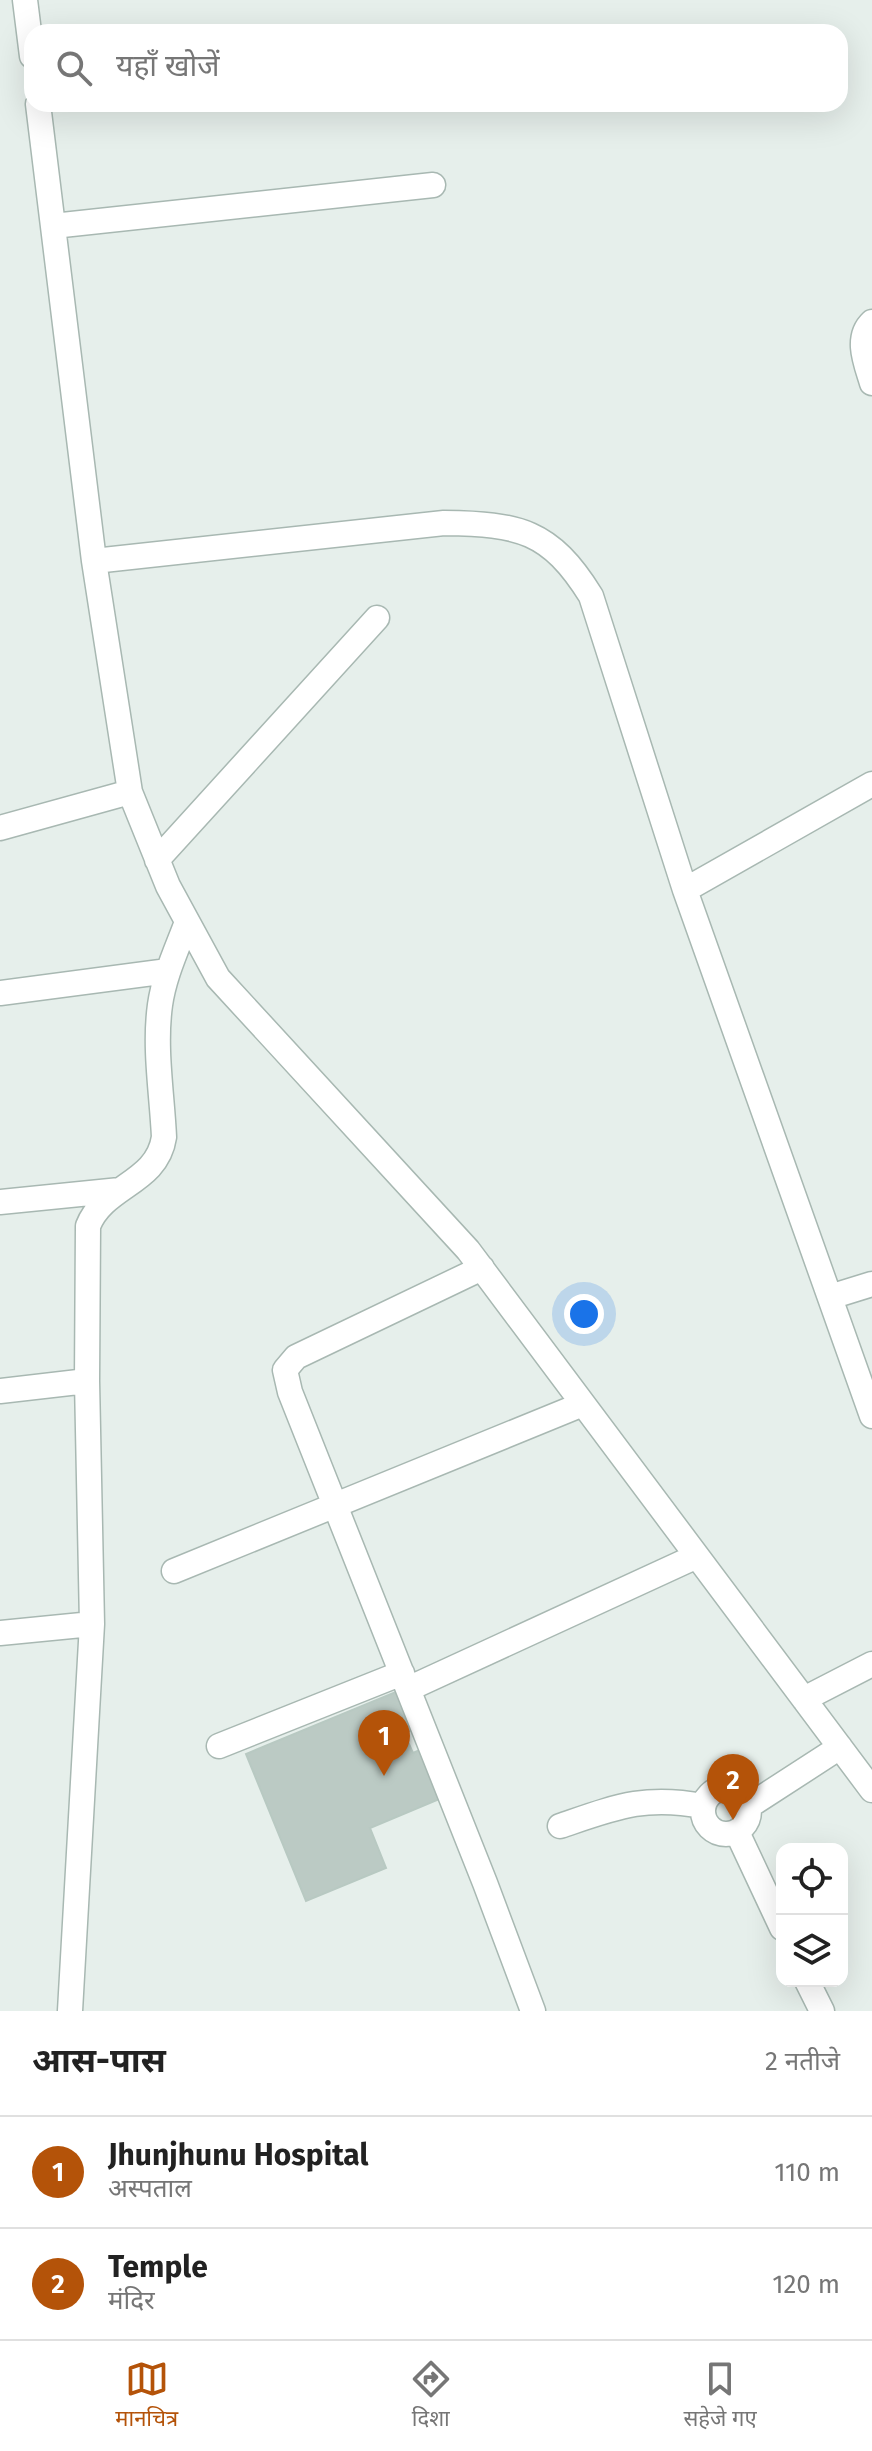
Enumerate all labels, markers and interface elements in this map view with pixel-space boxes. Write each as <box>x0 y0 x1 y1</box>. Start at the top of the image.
search box <box>24 24 848 112</box>
icon: search <box>52 46 96 90</box>
text: यहाँ खोजें <box>116 48 220 84</box>
your location <box>564 1294 604 1334</box>
pin: 1 <box>358 1710 410 1776</box>
pin: 2 <box>707 1754 759 1820</box>
map controls <box>776 1843 848 1987</box>
button: locate <box>776 1843 848 1915</box>
button: layers <box>776 1915 848 1987</box>
text: आस-पास <box>32 2040 166 2081</box>
text: 2 नतीजे <box>765 2046 840 2077</box>
text: Jhunjhunu Hospital <box>108 2137 368 2173</box>
text: 1 <box>52 2157 64 2188</box>
text: 110 m <box>774 2157 840 2188</box>
text: अस्पताल <box>108 2173 192 2204</box>
text: Temple <box>108 2249 208 2285</box>
text: 2 <box>51 2269 65 2300</box>
text: 120 m <box>772 2269 840 2300</box>
text: मंदिर <box>108 2285 155 2316</box>
tab: मानचित्र <box>115 2357 178 2435</box>
tab: दिशा <box>409 2357 453 2435</box>
tab: सहेजे गए <box>683 2357 757 2435</box>

